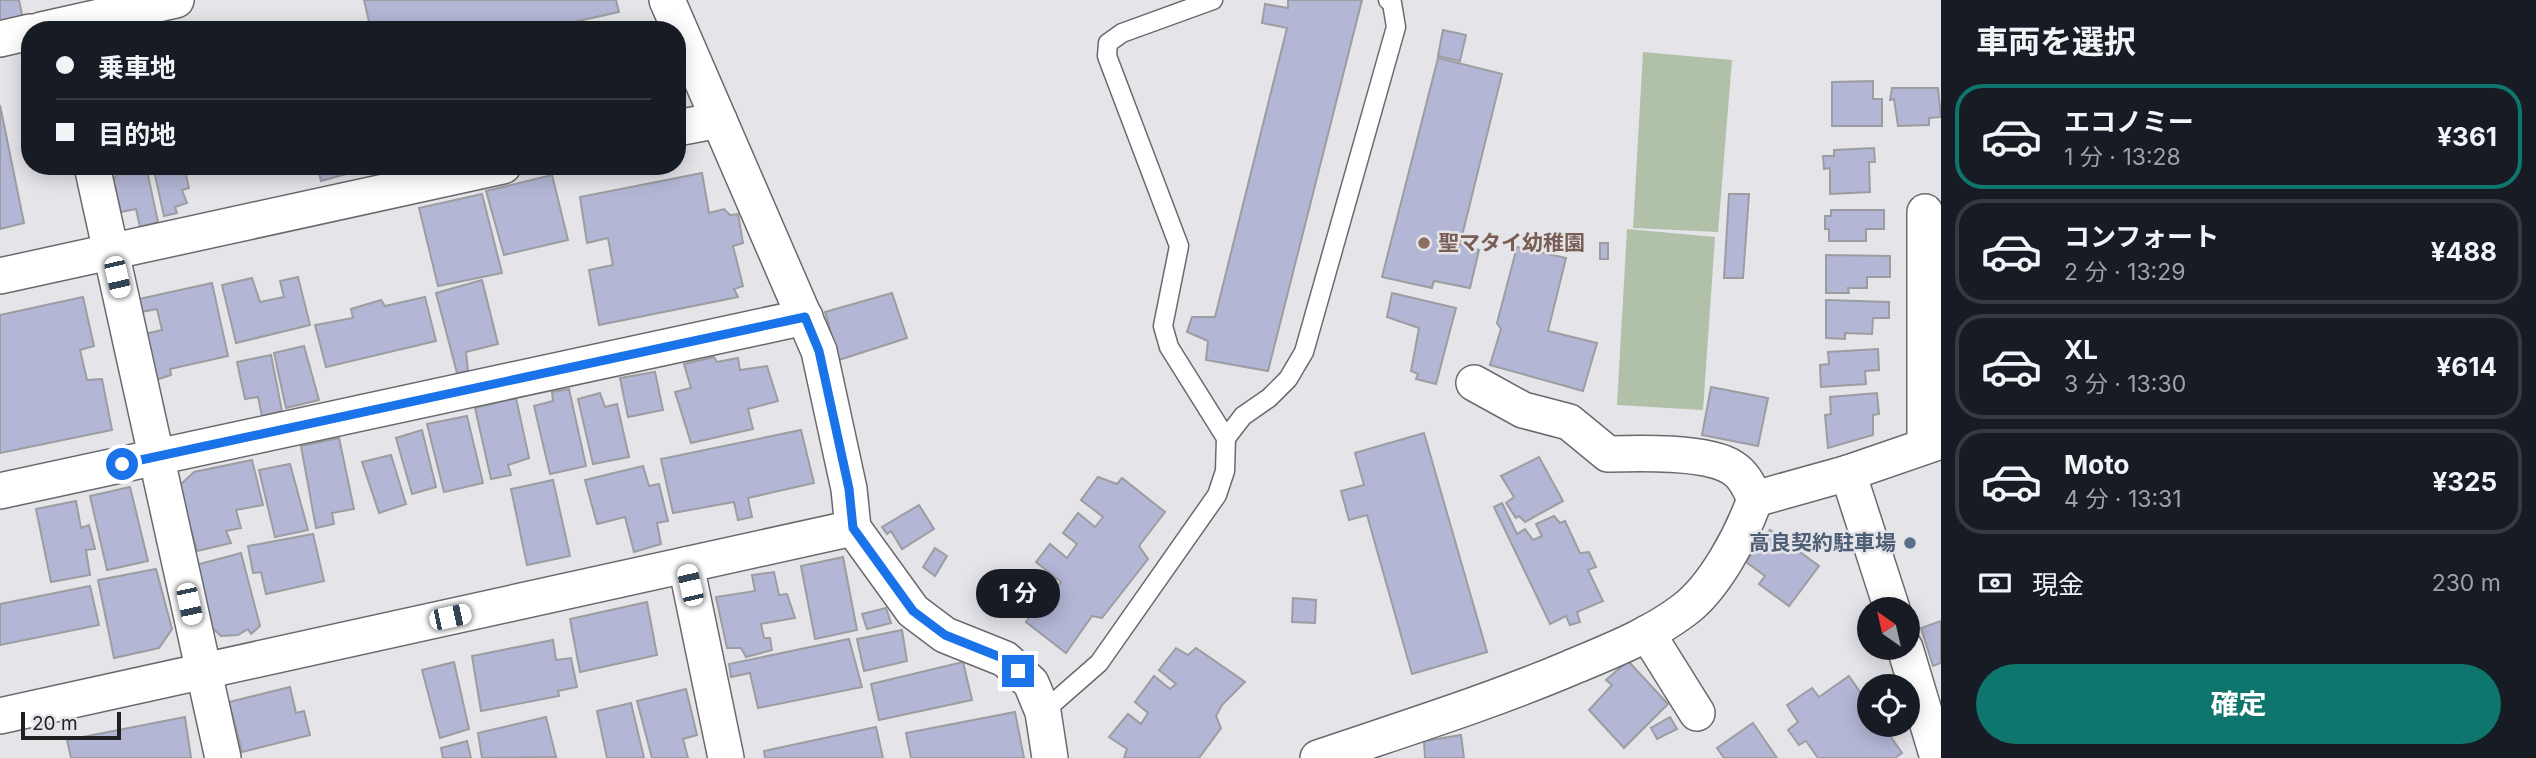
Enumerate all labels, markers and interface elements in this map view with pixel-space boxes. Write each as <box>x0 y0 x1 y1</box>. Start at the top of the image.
text: 車両を選択 <box>1976 22 2136 61</box>
text: 乗車地 <box>98 52 176 83</box>
icon: car <box>1980 105 2043 168</box>
text: エコノミー <box>2064 106 2194 137</box>
text: 目的地 <box>98 119 176 150</box>
text: ¥361 <box>2437 121 2497 152</box>
text: 1 分 · 13:28 <box>2064 143 2181 171</box>
icon: car <box>1980 220 2043 283</box>
text: コンフォート <box>2064 221 2219 252</box>
place label: 聖マタイ幼稚園 <box>1438 230 1585 255</box>
marker: 聖マタイ幼稚園 <box>1416 235 1432 251</box>
text: ¥488 <box>2431 236 2497 267</box>
car <box>103 254 132 300</box>
text: 2 分 · 13:29 <box>2064 258 2186 286</box>
text: XL <box>2064 334 2098 365</box>
icon: car <box>1980 335 2043 398</box>
text: ¥614 <box>2436 351 2497 382</box>
text: 3 分 · 13:30 <box>2064 370 2186 398</box>
route start <box>106 448 138 480</box>
text: Moto <box>2064 449 2129 480</box>
icon: car <box>1980 450 2043 513</box>
text: ¥325 <box>2432 466 2497 497</box>
text: 4 分 · 13:31 <box>2064 485 2182 513</box>
place label: 高良契約駐車場 <box>1749 530 1896 555</box>
marker: 高良契約駐車場 <box>1902 535 1918 551</box>
car <box>676 562 705 608</box>
icon: cash <box>1976 564 2014 602</box>
text: 現金 <box>2032 569 2084 600</box>
text: 230 m <box>2432 569 2501 597</box>
callout: 1 分 <box>976 570 1060 618</box>
text: 1 分 <box>999 579 1037 607</box>
car <box>175 581 204 627</box>
north arrow <box>1857 597 1920 660</box>
map controls <box>1857 597 1920 737</box>
car <box>428 602 473 632</box>
route end <box>1002 655 1034 687</box>
button: 確定 <box>1976 664 2501 744</box>
button: locate <box>1857 674 1920 737</box>
scale bar <box>21 709 121 741</box>
text: 20 m <box>32 712 78 735</box>

